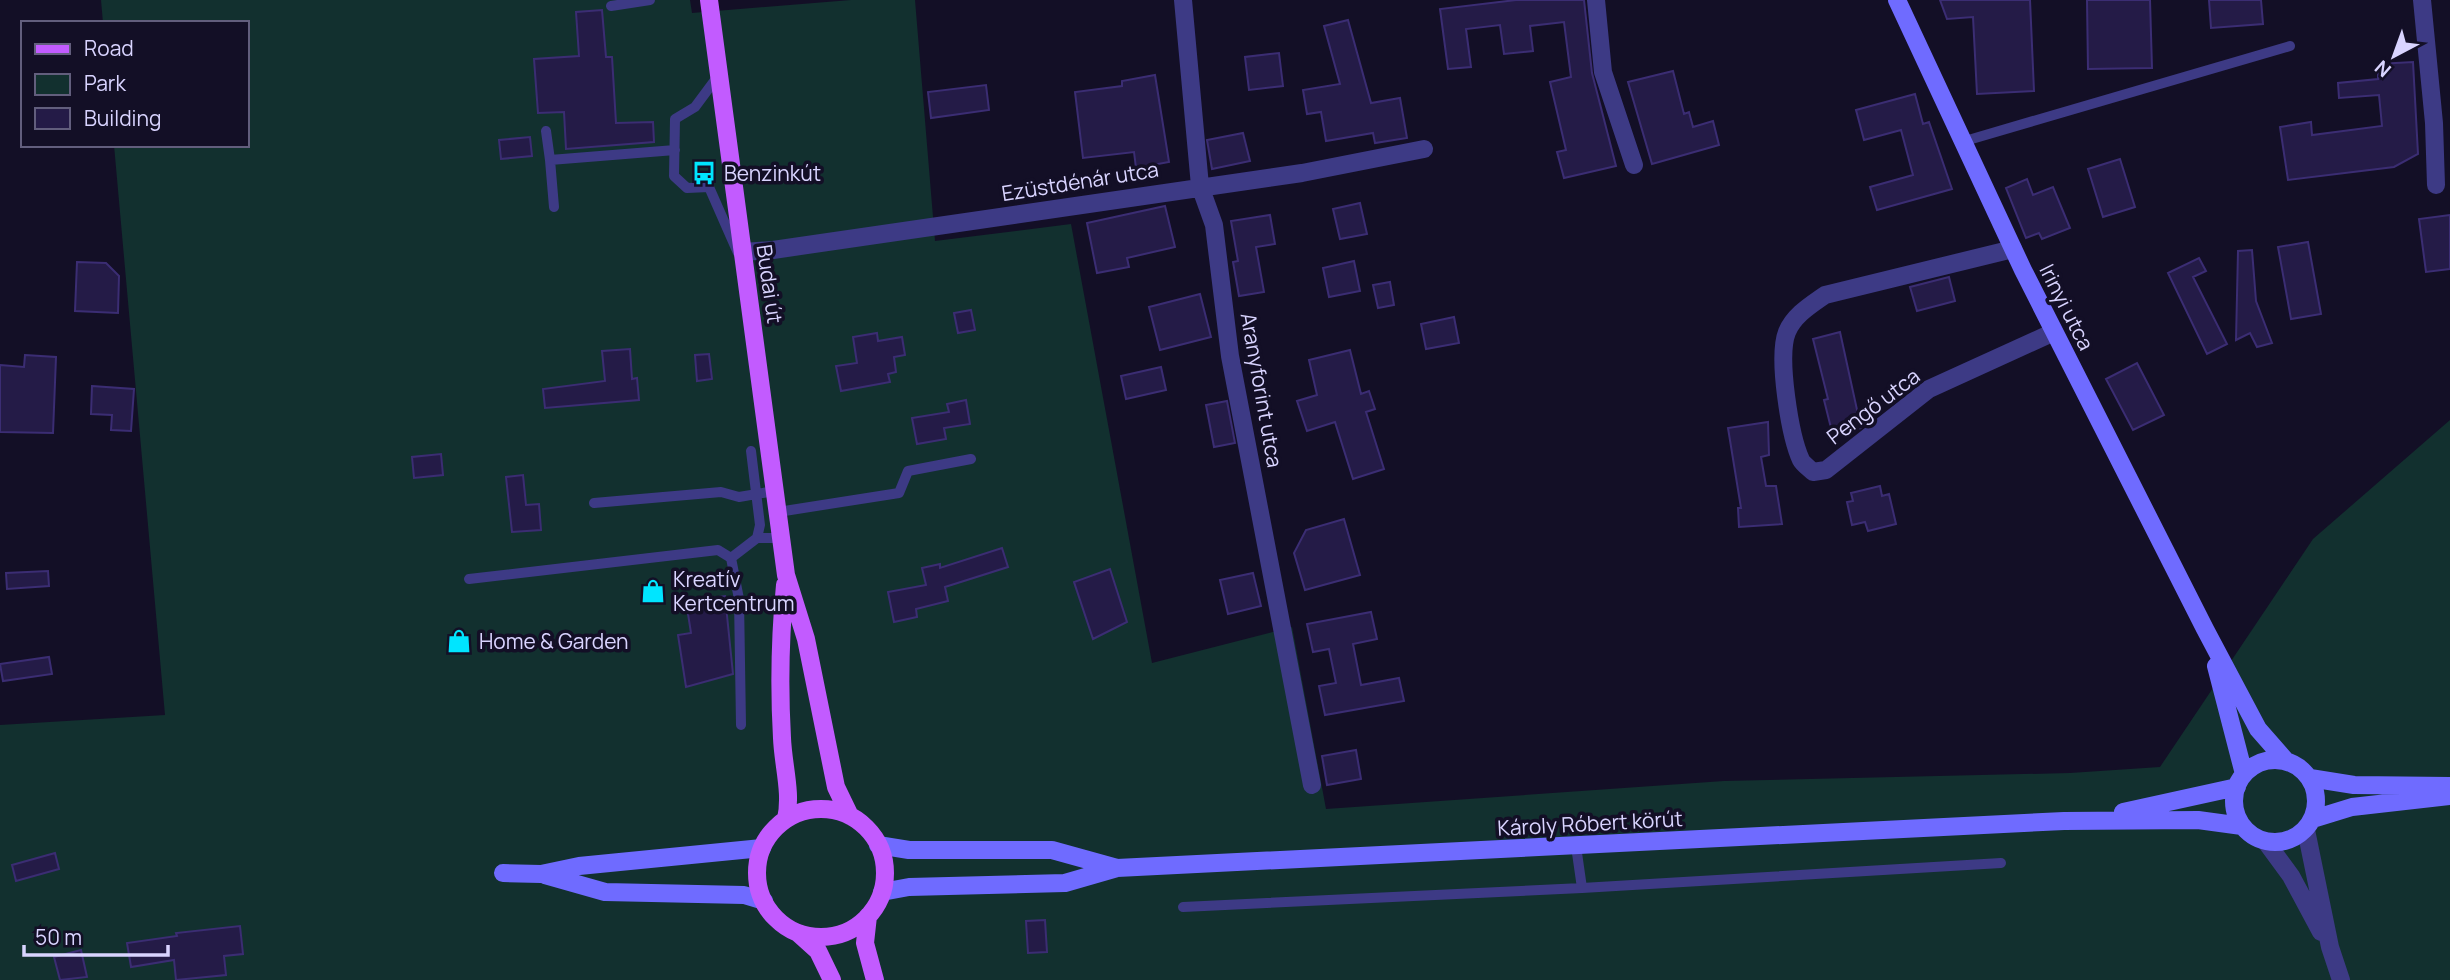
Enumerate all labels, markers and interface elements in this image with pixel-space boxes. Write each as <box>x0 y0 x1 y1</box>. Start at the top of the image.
legend <box>21 21 248 147</box>
north arrow <box>2359 21 2429 91</box>
text: Road <box>84 34 134 62</box>
text: N <box>2369 55 2397 83</box>
text: Park <box>84 69 126 97</box>
text: Building <box>84 104 161 132</box>
street label: Ezüstdénár utca <box>999 155 1161 207</box>
bus stop icon: Benzinkút <box>690 159 718 187</box>
place label: Benzinkút <box>724 159 821 187</box>
street label: Budai út <box>751 243 789 325</box>
street label: Irinyi utca <box>2033 259 2101 355</box>
street label: Aranyforint utca <box>1235 310 1289 470</box>
street label: Pengő utca <box>1821 362 1925 450</box>
place label: Kreatív Kertcentrum <box>673 565 794 617</box>
shop icon: Kreatív Kertcentrum <box>639 577 667 605</box>
shop icon: Home & Garden <box>445 627 473 655</box>
place label: Home & Garden <box>479 627 629 655</box>
street label: Károly Róbert körút <box>1497 804 1683 842</box>
scale bar <box>24 914 168 958</box>
text: 50 m <box>35 923 82 951</box>

